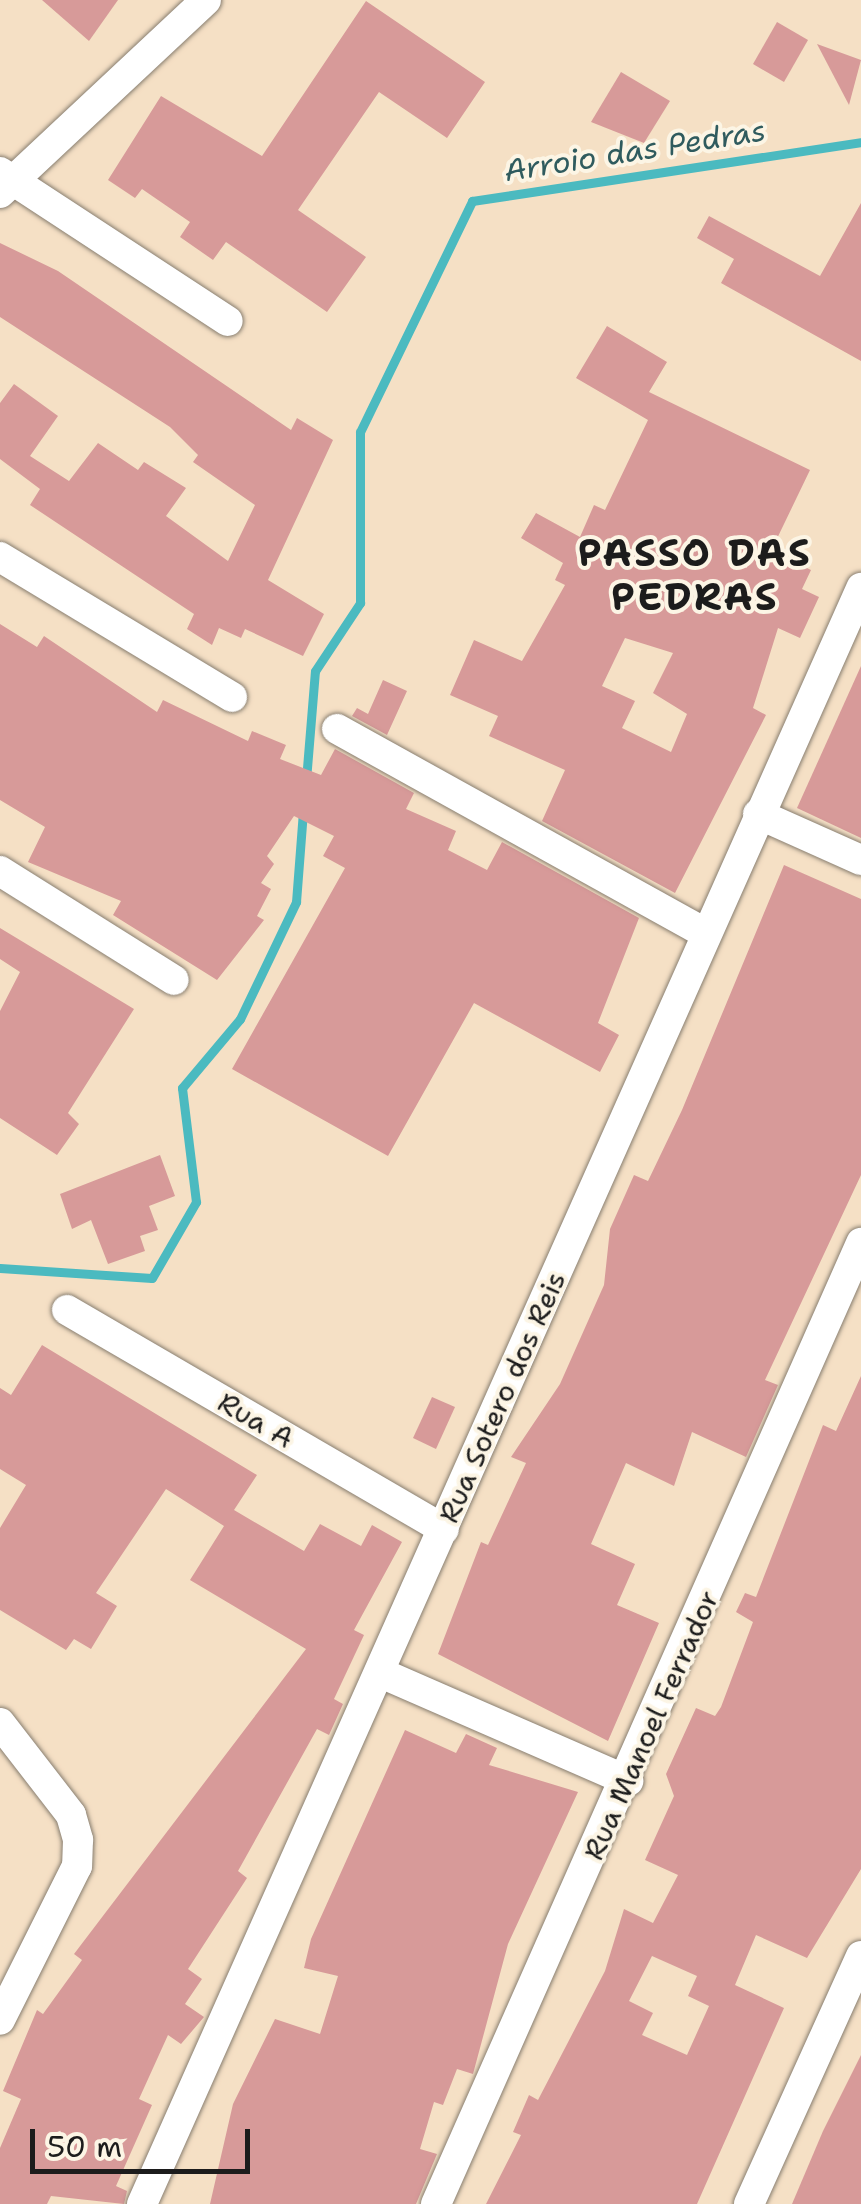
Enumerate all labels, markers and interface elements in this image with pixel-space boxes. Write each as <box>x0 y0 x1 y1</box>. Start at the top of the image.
water label: Arroio das Pedras <box>502 113 768 189</box>
district label: PASSO DAS PEDRAS <box>578 530 812 620</box>
street label: Rua Sotero dos Reis <box>431 1266 573 1528</box>
street label: Rua A <box>212 1385 300 1455</box>
street label: Rua Manoel Ferrador <box>576 1585 726 1865</box>
scale bar <box>35 2109 255 2171</box>
text: 50 m <box>47 2126 122 2167</box>

